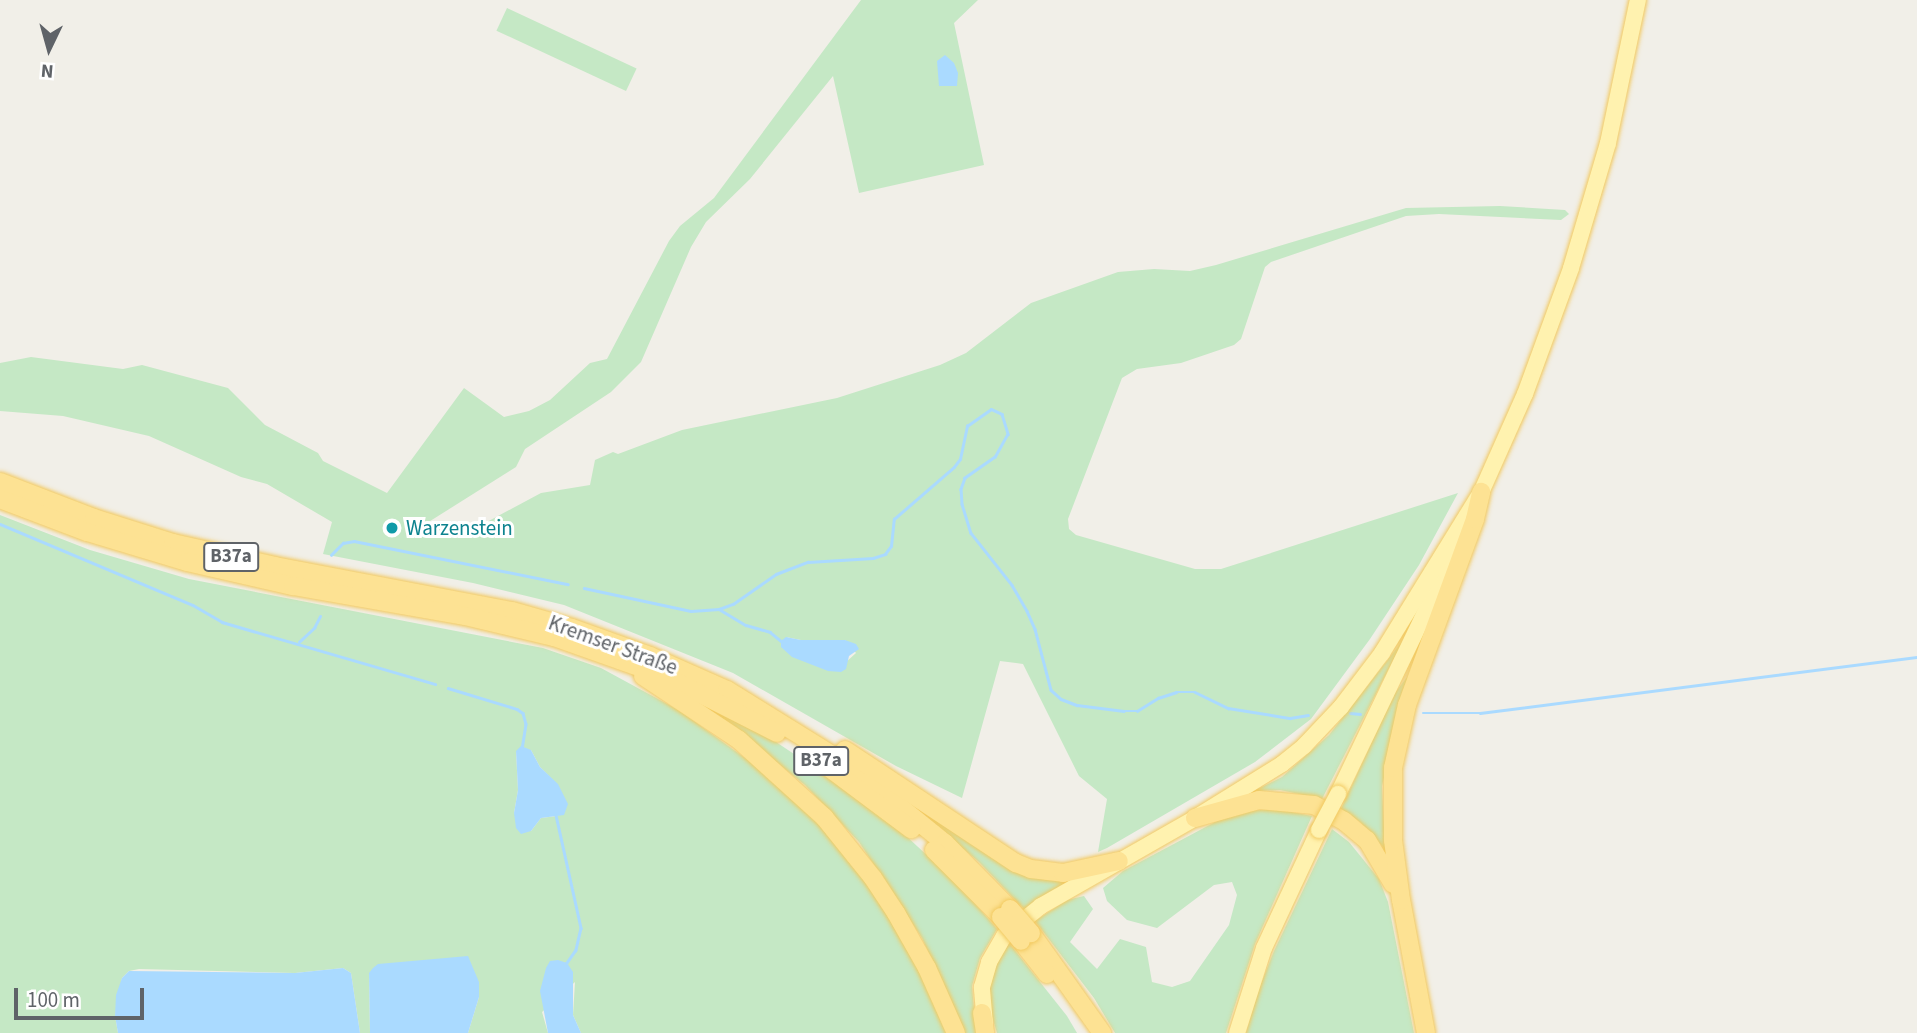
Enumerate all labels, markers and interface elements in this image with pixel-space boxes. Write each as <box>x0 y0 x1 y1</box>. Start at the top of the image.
north arrow <box>14 14 84 84</box>
text: N <box>40 56 55 84</box>
place label: Warzenstein <box>406 515 513 541</box>
marker: Warzenstein <box>384 520 400 536</box>
road number: B37a <box>203 542 259 572</box>
street label: Kremser Straße <box>545 610 681 680</box>
road number: B37a <box>793 746 849 776</box>
scale bar <box>18 974 147 1018</box>
text: 100 m <box>27 985 80 1015</box>

